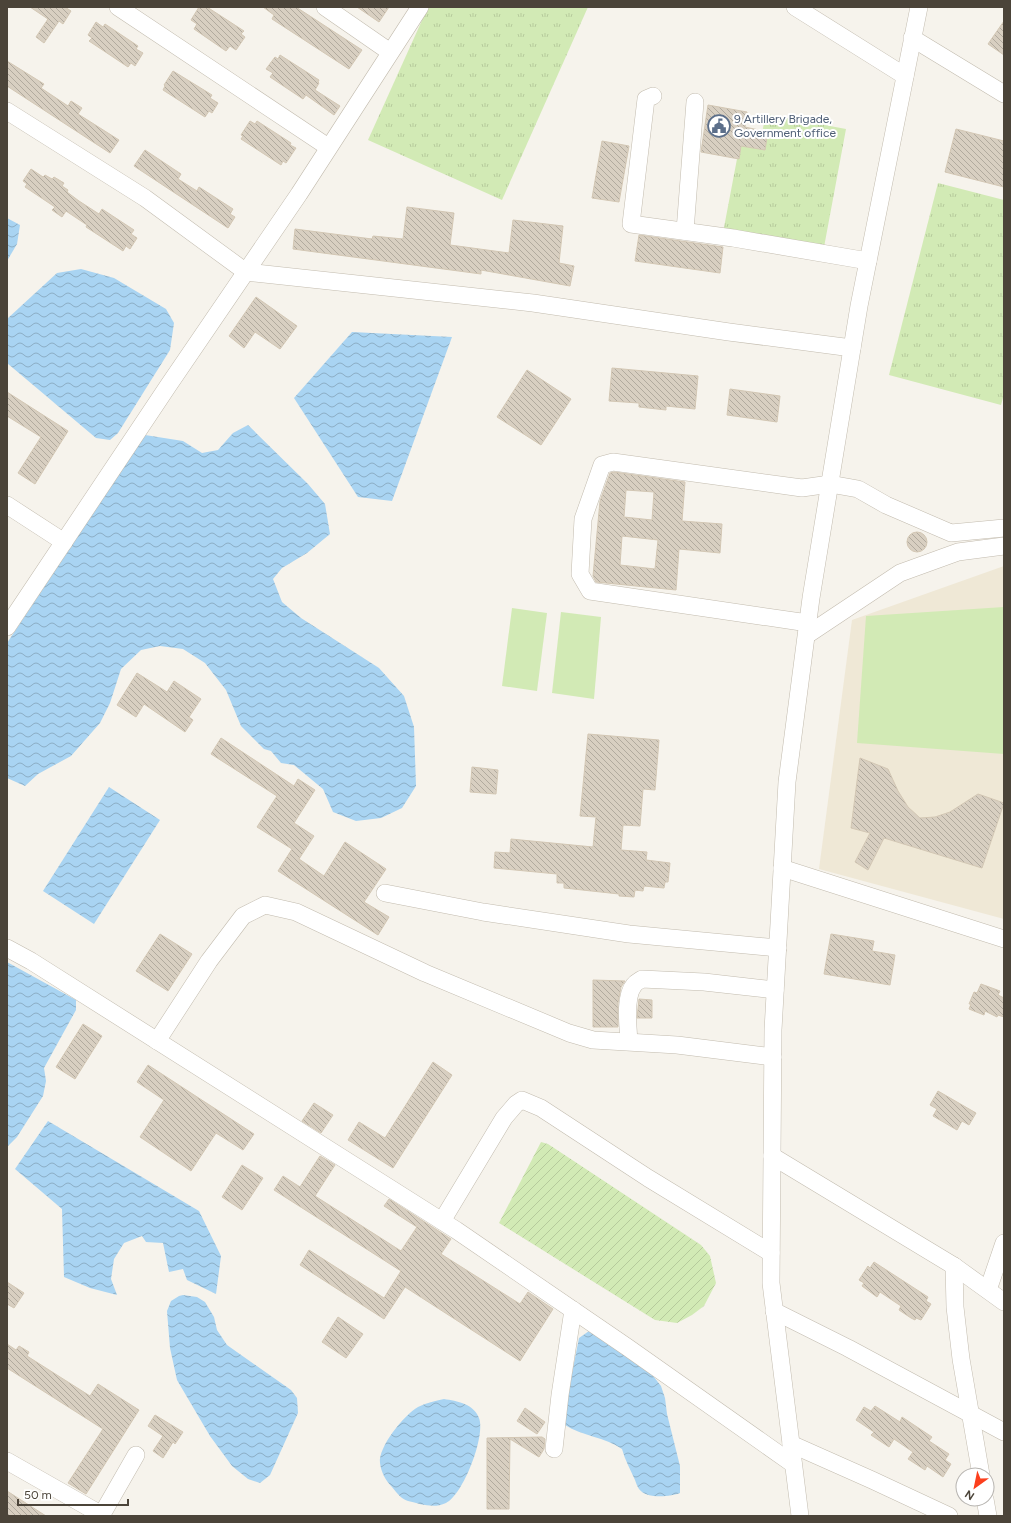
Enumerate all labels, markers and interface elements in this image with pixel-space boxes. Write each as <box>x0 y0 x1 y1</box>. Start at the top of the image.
place label: 9 Artillery Brigade, Government office <box>734 112 836 140</box>
public building icon: 9 Artillery Brigade, Government office <box>706 113 732 139</box>
north arrow <box>955 1467 995 1507</box>
scale bar <box>18 1481 128 1507</box>
text: N <box>963 1487 977 1503</box>
text: 50 m <box>24 1488 52 1502</box>

